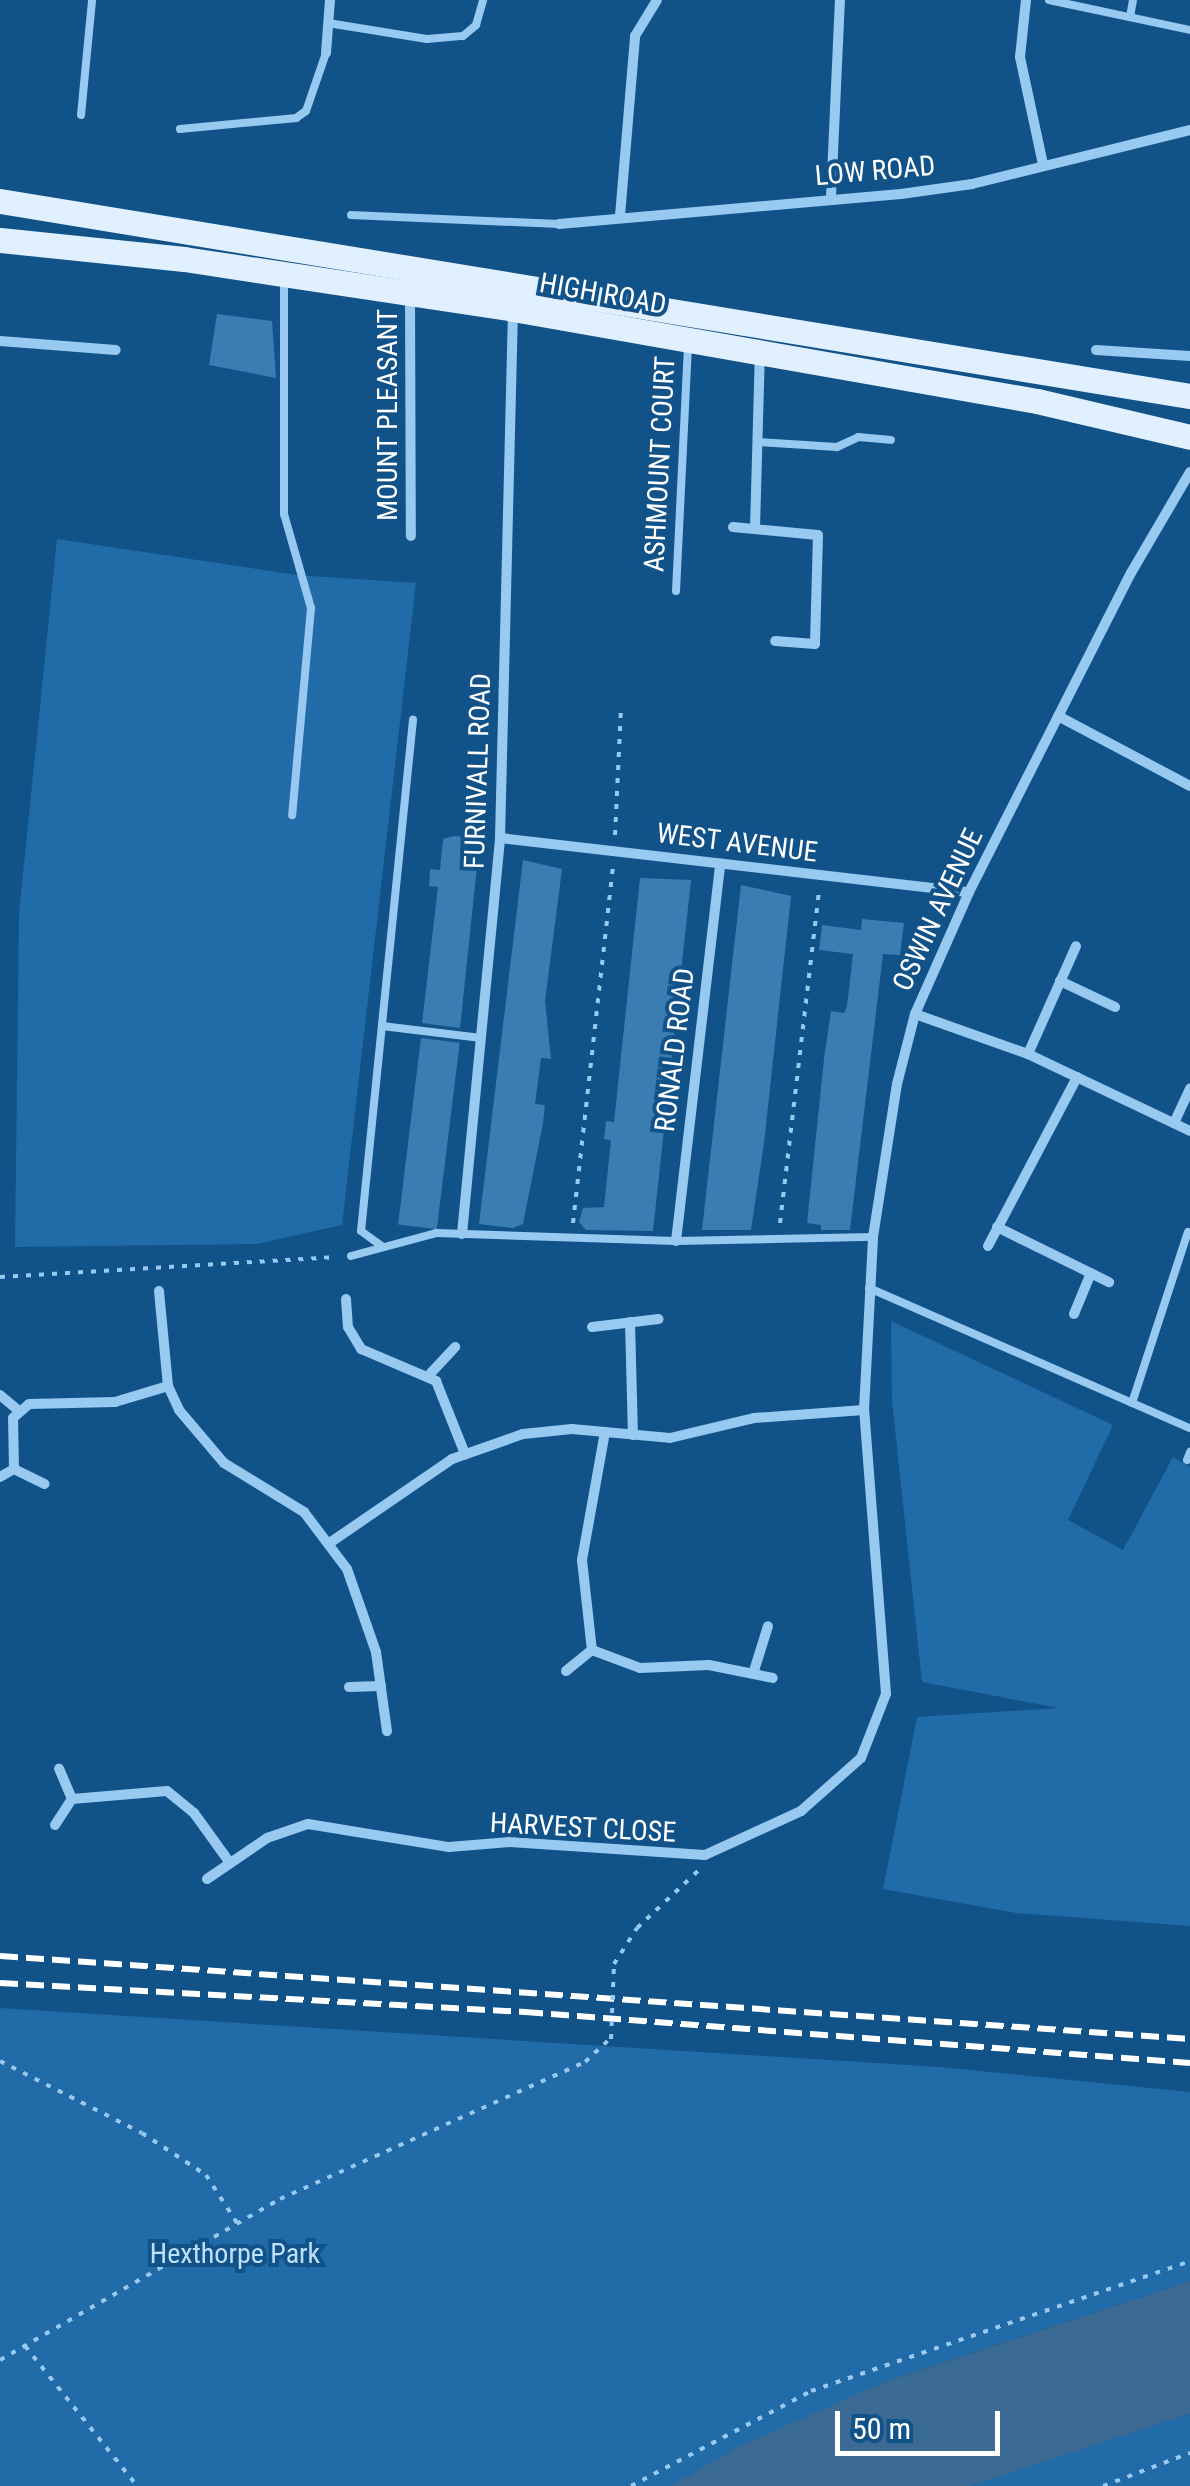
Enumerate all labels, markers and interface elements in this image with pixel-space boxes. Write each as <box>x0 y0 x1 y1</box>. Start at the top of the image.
street label: LOW ROAD <box>813 149 937 193</box>
street label: HIGH ROAD <box>537 266 669 322</box>
street label: MOUNT PLEASANT <box>371 309 405 521</box>
street label: ASHMOUNT COURT <box>638 355 682 573</box>
street label: FURNIVALL ROAD <box>458 673 498 869</box>
street label: WEST AVENUE <box>654 816 820 870</box>
street label: OSWIN AVENUE <box>886 824 990 996</box>
street label: RONALD ROAD <box>648 966 702 1134</box>
street label: HARVEST CLOSE <box>489 1806 677 1850</box>
park label: Hexthorpe Park <box>150 2237 320 2271</box>
scale bar <box>840 2391 1005 2453</box>
text: 50 m <box>852 2411 911 2446</box>

